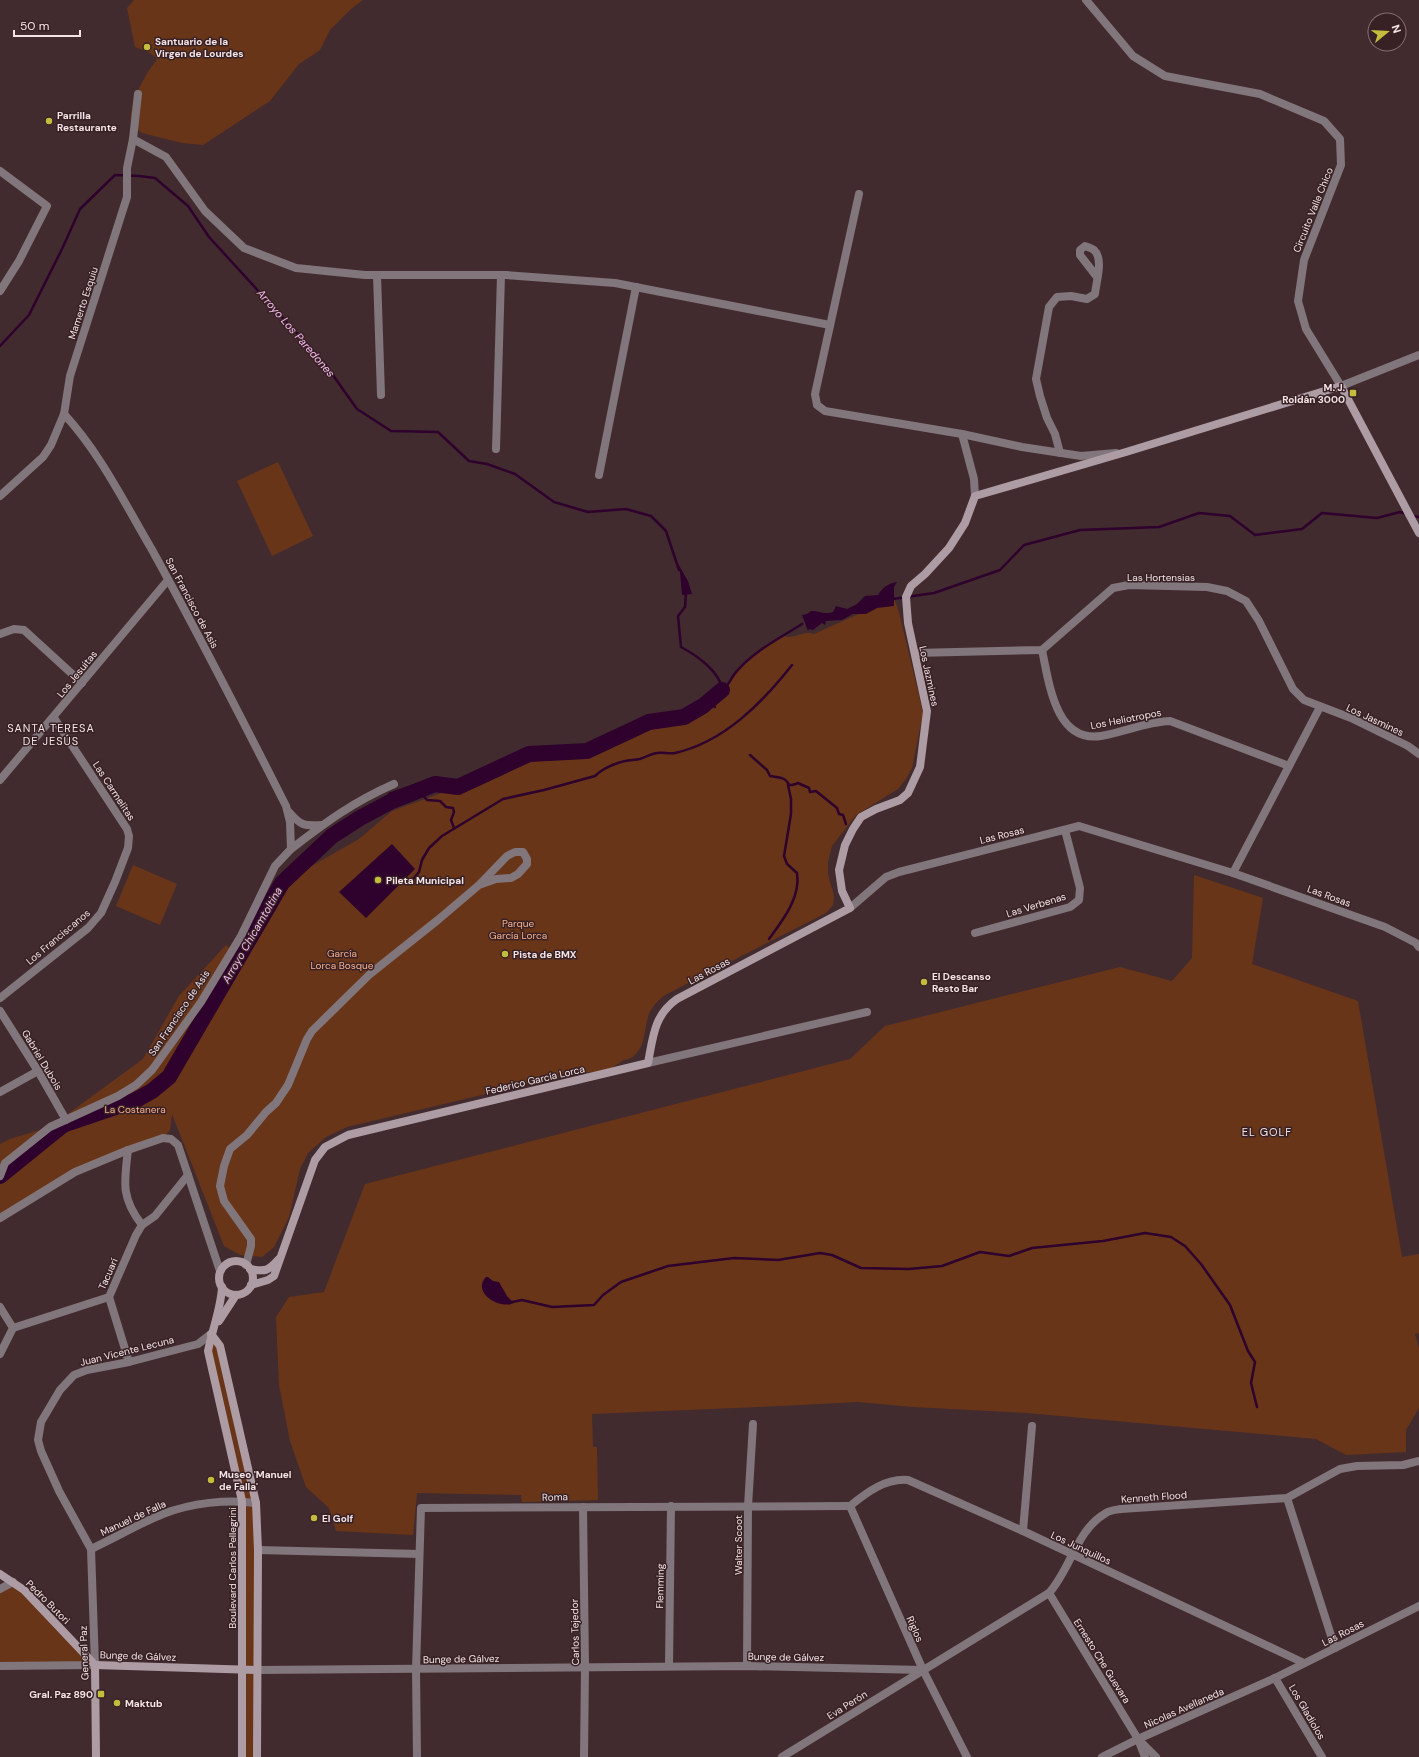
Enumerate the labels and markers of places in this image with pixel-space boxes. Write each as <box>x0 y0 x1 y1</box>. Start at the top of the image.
place label: Santuario de la Virgen de Lourdes <box>155 35 244 60</box>
marker: Santuario de la Virgen de Lourdes <box>142 42 152 52</box>
place label: Parrilla Restaurante <box>57 109 117 134</box>
marker: Parrilla Restaurante <box>44 116 54 126</box>
place label: M. J. Roldán 3000 <box>1282 381 1345 406</box>
marker: M. J. Roldán 3000 <box>1348 388 1358 398</box>
place label: Pileta Municipal <box>386 874 464 887</box>
marker: Pileta Municipal <box>373 875 383 885</box>
place label: Pista de BMX <box>513 948 577 961</box>
marker: Pista de BMX <box>500 949 510 959</box>
place label: El Descanso Resto Bar <box>932 970 991 995</box>
marker: El Descanso Resto Bar <box>919 977 929 987</box>
place label: Museo 'Manuel de Falla' <box>219 1468 292 1493</box>
marker: Museo 'Manuel de Falla' <box>206 1475 216 1485</box>
place label: El Golf <box>322 1512 353 1525</box>
marker: El Golf <box>309 1513 319 1523</box>
place label: Gral. Paz 890 <box>29 1688 93 1701</box>
marker: Gral. Paz 890 <box>96 1689 106 1699</box>
place label: Maktub <box>125 1697 163 1710</box>
marker: Maktub <box>112 1698 122 1708</box>

